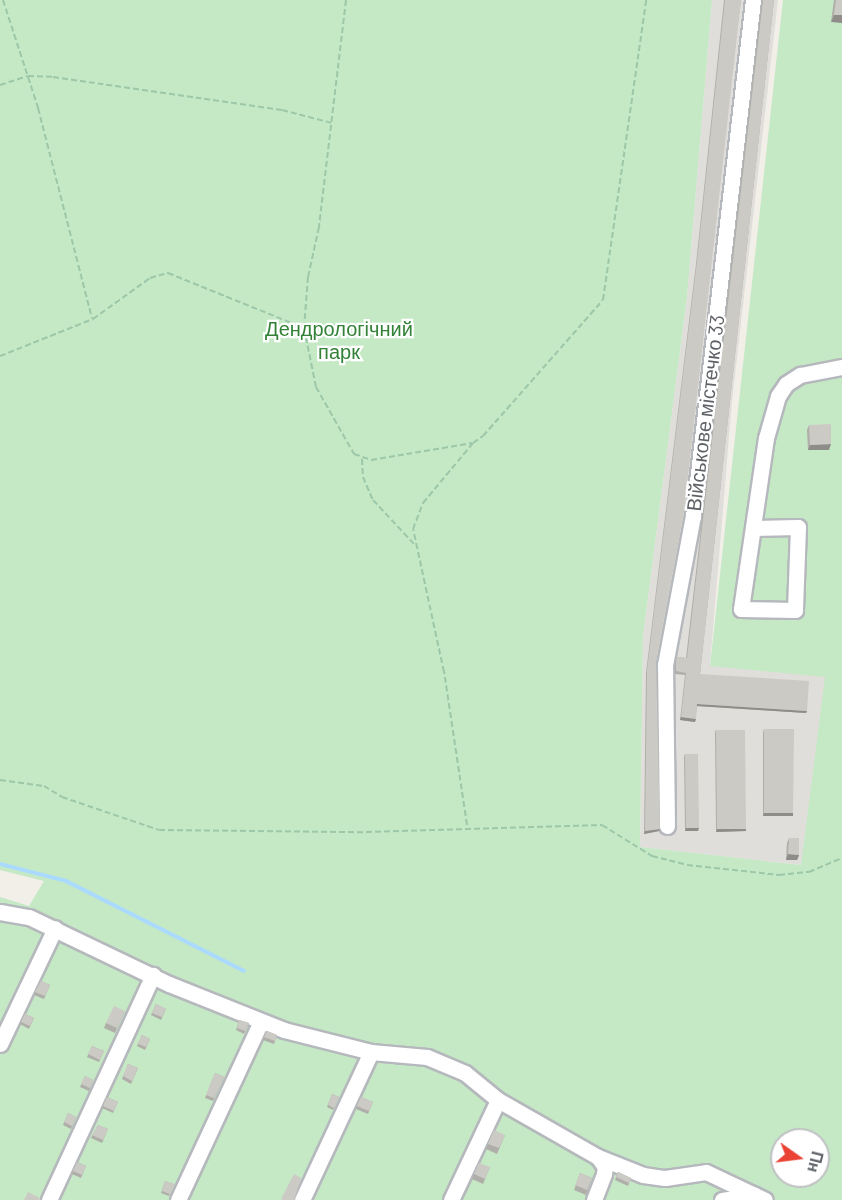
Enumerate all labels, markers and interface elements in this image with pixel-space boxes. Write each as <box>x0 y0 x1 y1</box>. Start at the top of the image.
street label: Військове містечко 33 <box>681 313 729 513</box>
park label: Дендрологічний парк <box>265 317 413 364</box>
north arrow <box>770 1128 830 1188</box>
text: Пн <box>804 1149 828 1175</box>

